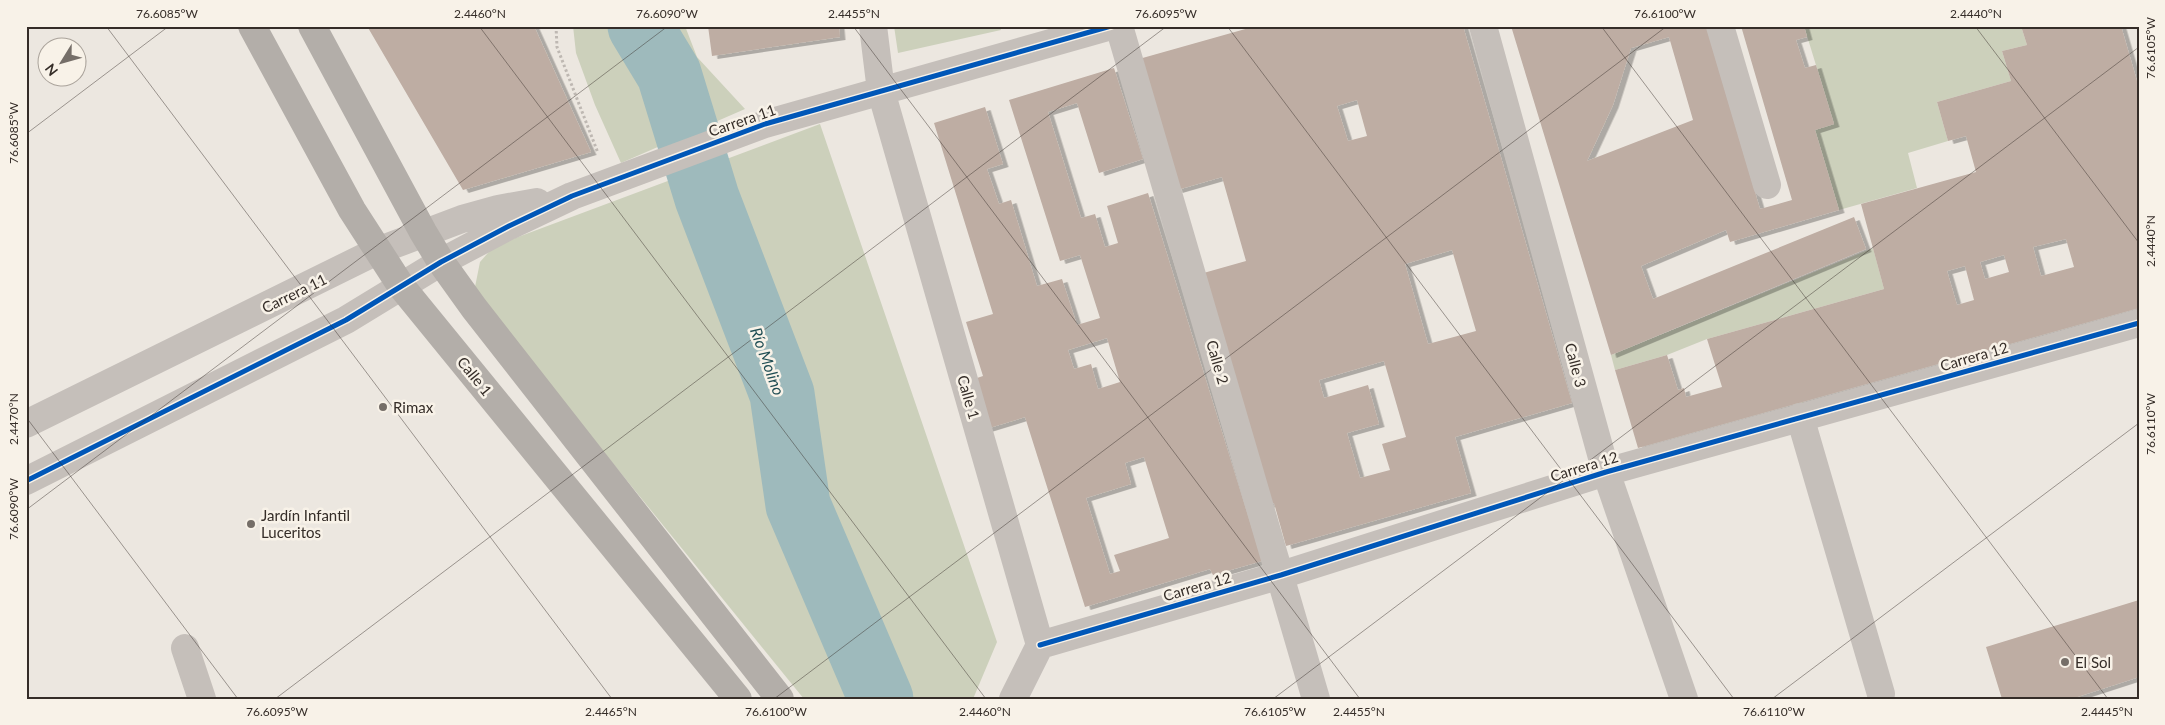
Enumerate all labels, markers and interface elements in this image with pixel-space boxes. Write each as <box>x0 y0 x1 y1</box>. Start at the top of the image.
text: 76.6085°W <box>136 6 199 21</box>
text: 2.4460°N <box>454 6 506 21</box>
text: 76.6090°W <box>636 6 699 21</box>
text: 2.4455°N <box>828 6 880 21</box>
text: 76.6095°W <box>1135 6 1198 21</box>
text: 76.6100°W <box>1634 6 1697 21</box>
text: 2.4440°N <box>1950 6 2002 21</box>
text: 76.6105°W <box>2143 16 2158 79</box>
north arrow <box>38 38 88 88</box>
text: N <box>41 61 61 80</box>
street label: Carrera 11 <box>706 100 778 140</box>
text: 76.6085°W <box>6 101 21 164</box>
text: 2.4440°N <box>2143 215 2158 267</box>
street label: Carrera 11 <box>259 270 329 316</box>
water label: Río Molino <box>747 324 789 398</box>
street label: Calle 2 <box>1203 338 1233 386</box>
street label: Carrera 12 <box>1938 338 2010 374</box>
street label: Calle 3 <box>1561 341 1591 389</box>
street label: Calle 1 <box>454 353 496 399</box>
street label: Calle 1 <box>954 373 984 421</box>
text: 76.6110°W <box>2143 392 2158 455</box>
text: 2.4470°N <box>6 393 21 445</box>
place label: Rimax <box>393 398 434 416</box>
marker: Rimax <box>377 401 389 413</box>
street label: Carrera 12 <box>1548 447 1620 485</box>
text: 76.6090°W <box>6 477 21 540</box>
place label: Jardín Infantil Luceritos <box>261 506 350 541</box>
marker: Jardín Infantil Luceritos <box>245 518 257 530</box>
street label: Carrera 12 <box>1161 568 1233 604</box>
place label: El Sol <box>2075 653 2111 671</box>
marker: El Sol <box>2059 656 2071 668</box>
text: 76.6095°W <box>246 704 309 719</box>
text: 2.4465°N <box>585 704 637 719</box>
text: 76.6100°W <box>745 704 808 719</box>
text: 2.4460°N <box>959 704 1011 719</box>
text: 76.6105°W <box>1244 704 1307 719</box>
text: 2.4455°N <box>1333 704 1385 719</box>
text: 76.6110°W <box>1743 704 1806 719</box>
text: 2.4445°N <box>2081 704 2133 719</box>

